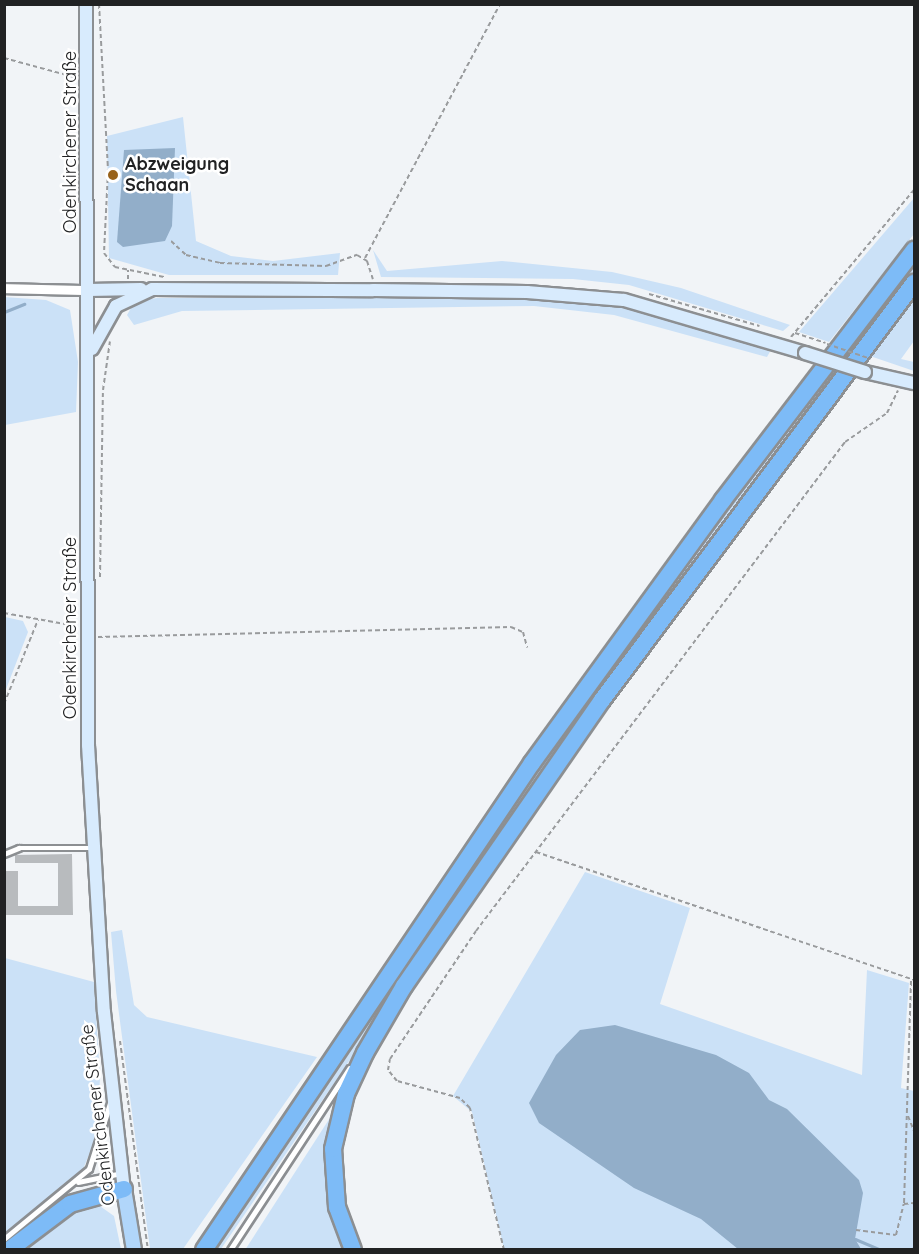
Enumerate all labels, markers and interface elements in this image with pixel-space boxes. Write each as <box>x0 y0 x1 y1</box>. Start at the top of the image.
street label: Odenkirchener Straße <box>59 51 81 233</box>
place label: Abzweigung Schaan <box>125 154 229 196</box>
marker: Abzweigung Schaan <box>106 168 120 182</box>
street label: Odenkirchener Straße <box>59 537 81 719</box>
street label: Odenkirchener Straße <box>76 1023 120 1207</box>

